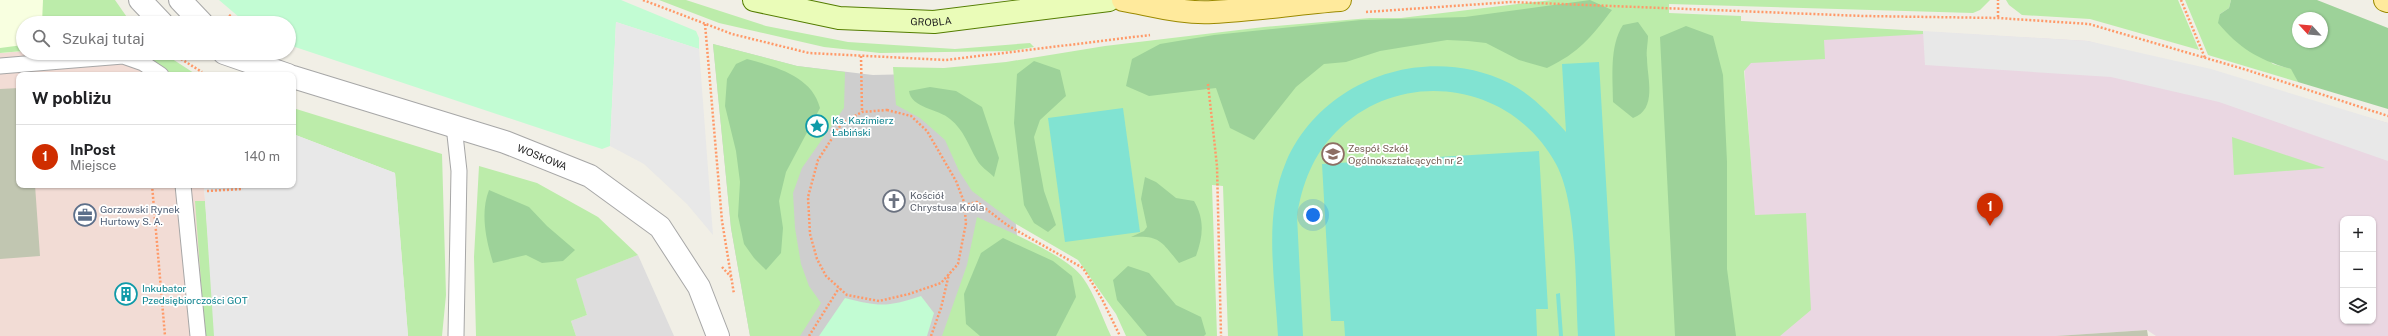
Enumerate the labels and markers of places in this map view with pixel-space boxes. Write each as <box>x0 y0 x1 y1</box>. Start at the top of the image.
place icon: Ks. Kazimierz Łabiński <box>804 113 830 139</box>
place label: Ks. Kazimierz Łabiński <box>832 114 894 138</box>
school or university icon: Zespół Szkół Ogólnokształcących nr 2 <box>1320 141 1346 167</box>
place label: Zespół Szkół Ogólnokształcących nr 2 <box>1348 142 1463 166</box>
church icon: Kościół Chrystusa Króla <box>881 188 907 214</box>
place label: Kościół Chrystusa Króla <box>910 189 984 213</box>
pin: 1 <box>1977 193 2003 226</box>
office icon: Gorzowski Rynek Hurtowy S. A. <box>72 202 98 228</box>
place label: Gorzowski Rynek Hurtowy S. A. <box>100 203 180 227</box>
building icon: Inkubator Pzedsiębiorczości GOT <box>113 281 139 307</box>
place label: Inkubator Pzedsiębiorczości GOT <box>142 282 248 306</box>

